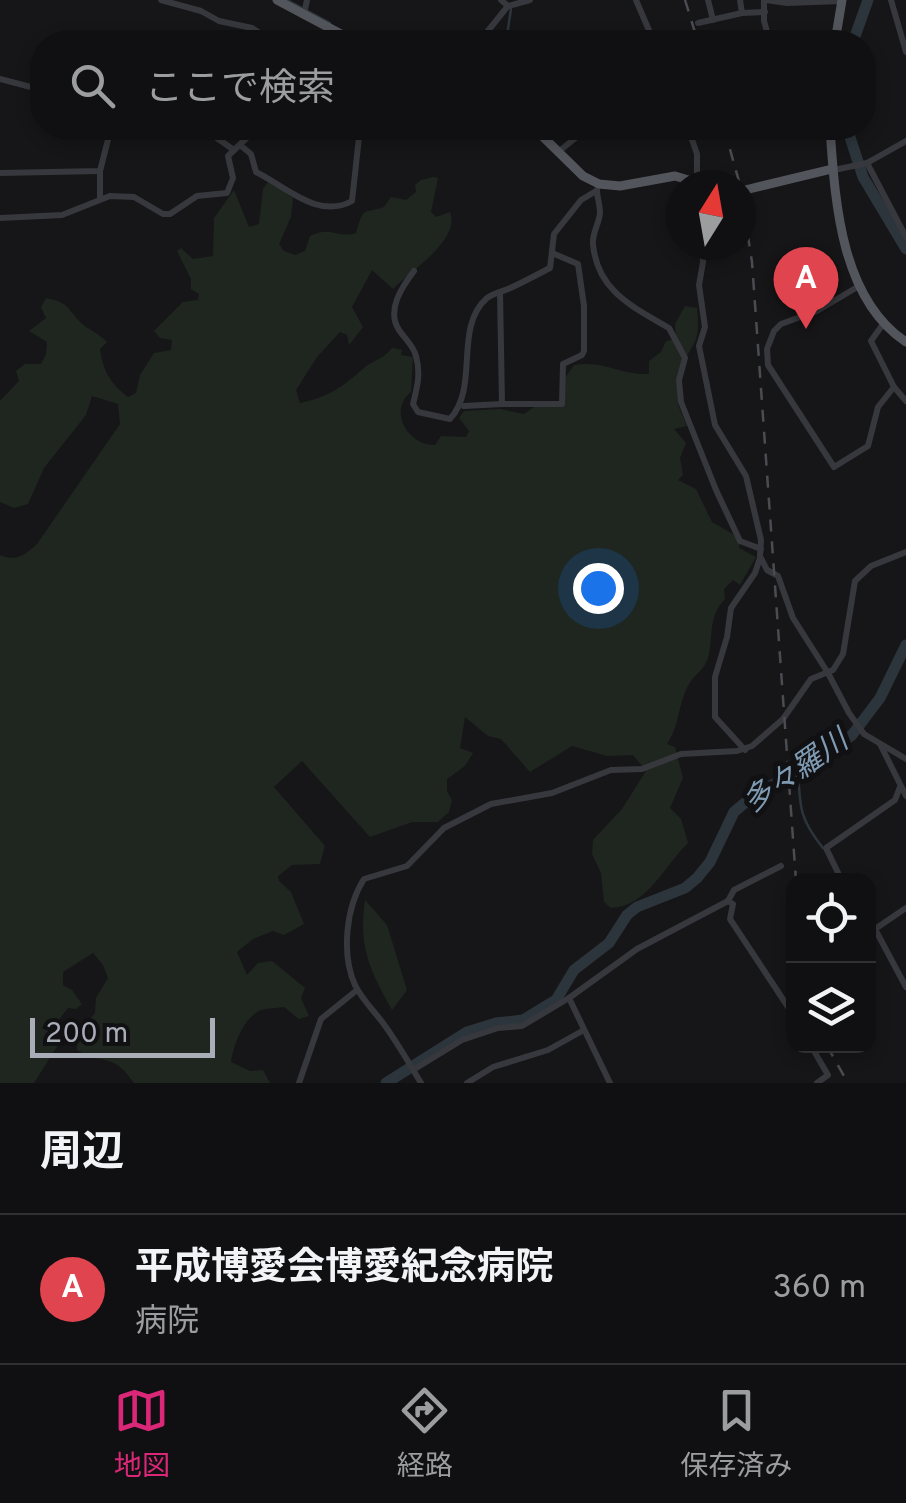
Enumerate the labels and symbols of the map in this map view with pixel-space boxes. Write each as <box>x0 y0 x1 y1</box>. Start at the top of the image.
north arrow <box>666 170 756 260</box>
pin: A <box>774 246 838 329</box>
your location <box>573 563 624 614</box>
water label: 多々羅川 <box>737 722 859 823</box>
scale bar <box>30 1013 215 1058</box>

